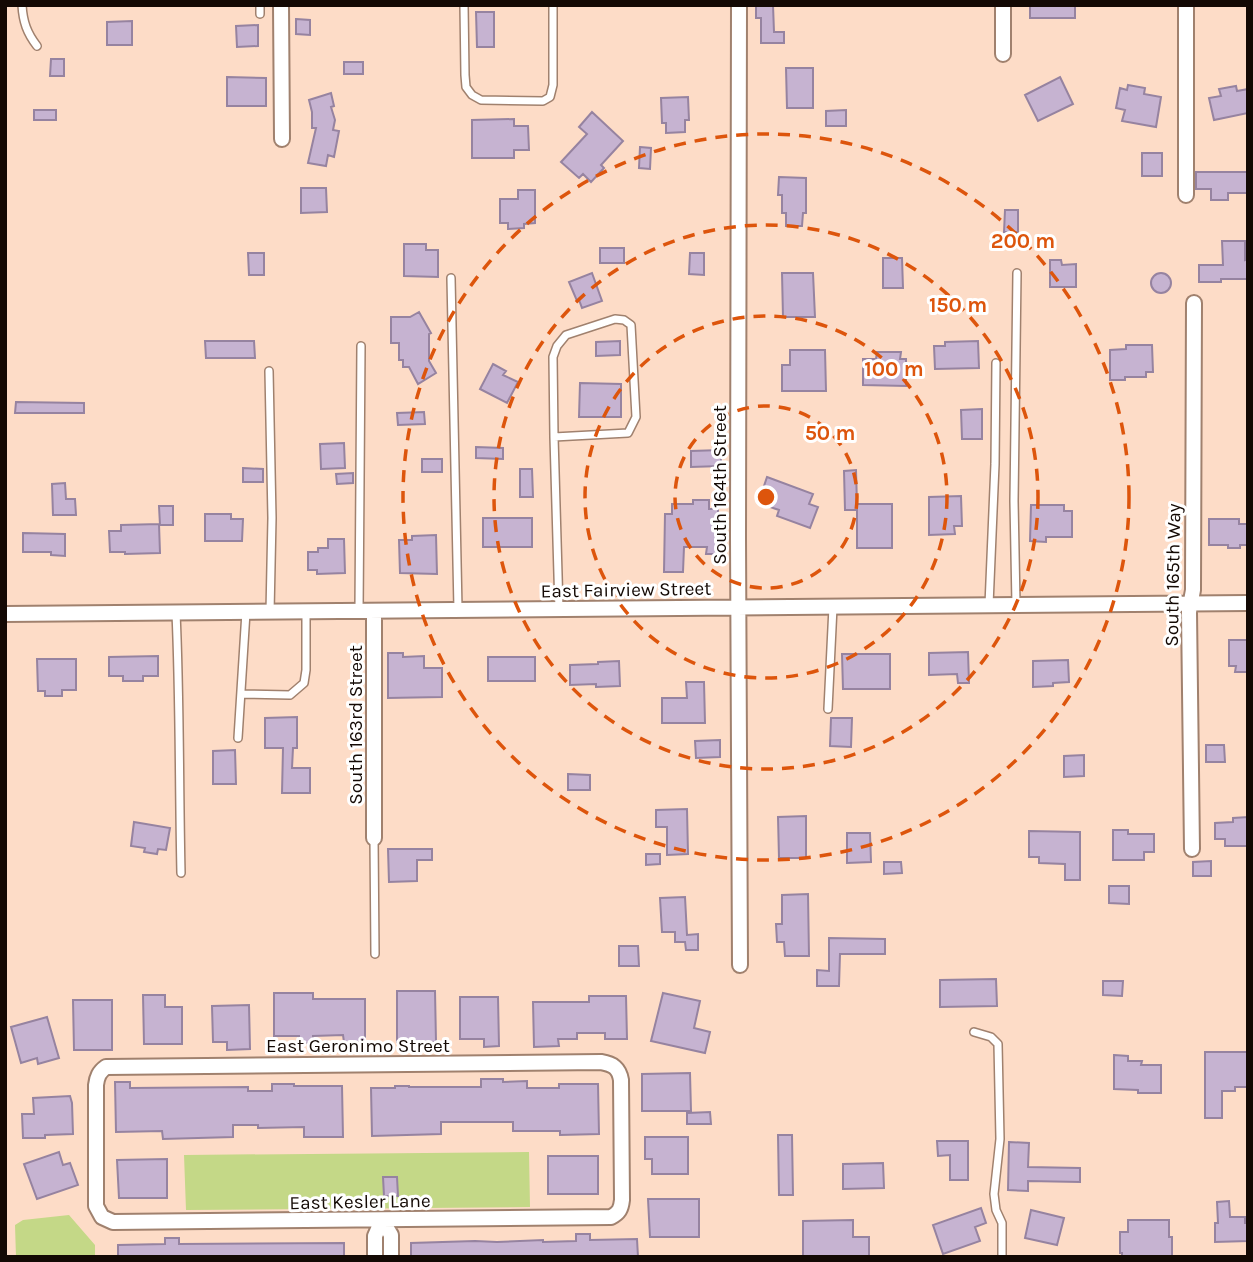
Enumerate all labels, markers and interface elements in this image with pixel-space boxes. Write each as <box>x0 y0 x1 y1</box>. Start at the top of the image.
text: 200 m <box>991 229 1055 253</box>
text: 150 m <box>929 293 987 317</box>
text: 100 m <box>864 357 924 381</box>
street label: South 164th Street <box>709 405 731 565</box>
text: 50 m <box>805 421 855 445</box>
centre of rings <box>754 485 778 509</box>
street label: South 165th Way <box>1161 503 1185 647</box>
street label: East Fairview Street <box>541 578 712 602</box>
street label: South 163rd Street <box>345 645 367 805</box>
street label: East Geronimo Street <box>266 1035 450 1057</box>
street label: East Kesler Lane <box>289 1190 431 1214</box>

